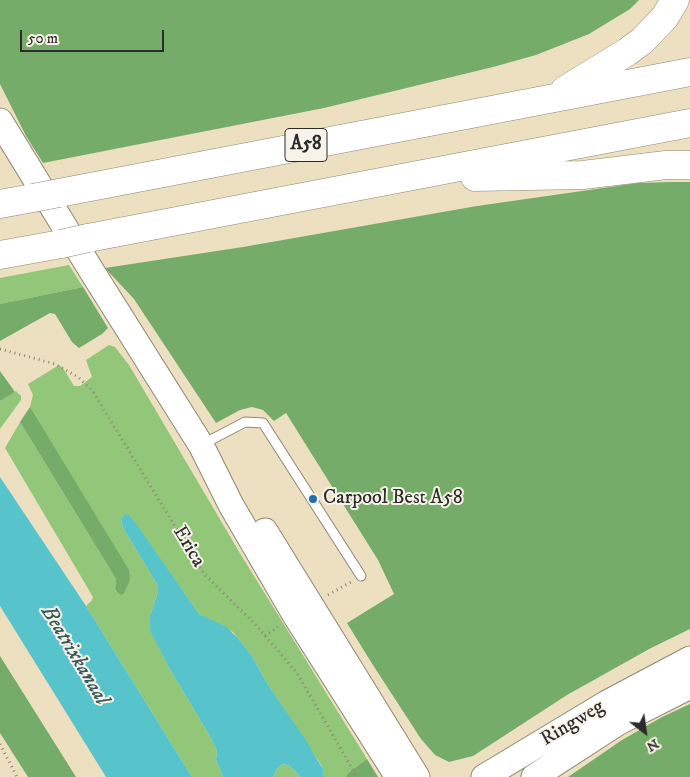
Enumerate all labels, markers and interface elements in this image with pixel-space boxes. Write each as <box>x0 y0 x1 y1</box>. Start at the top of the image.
scale bar <box>22 20 166 52</box>
text: 50 m <box>28 29 58 48</box>
road number: A58 <box>285 128 327 162</box>
place label: Carpool Best A58 <box>323 487 463 511</box>
marker: Carpool Best A58 <box>307 493 319 505</box>
street label: Erica <box>166 522 210 572</box>
water label: Beatrixkanaal <box>35 602 113 710</box>
street label: Ringweg <box>537 696 609 752</box>
north arrow <box>620 707 670 757</box>
text: N <box>643 734 662 756</box>

